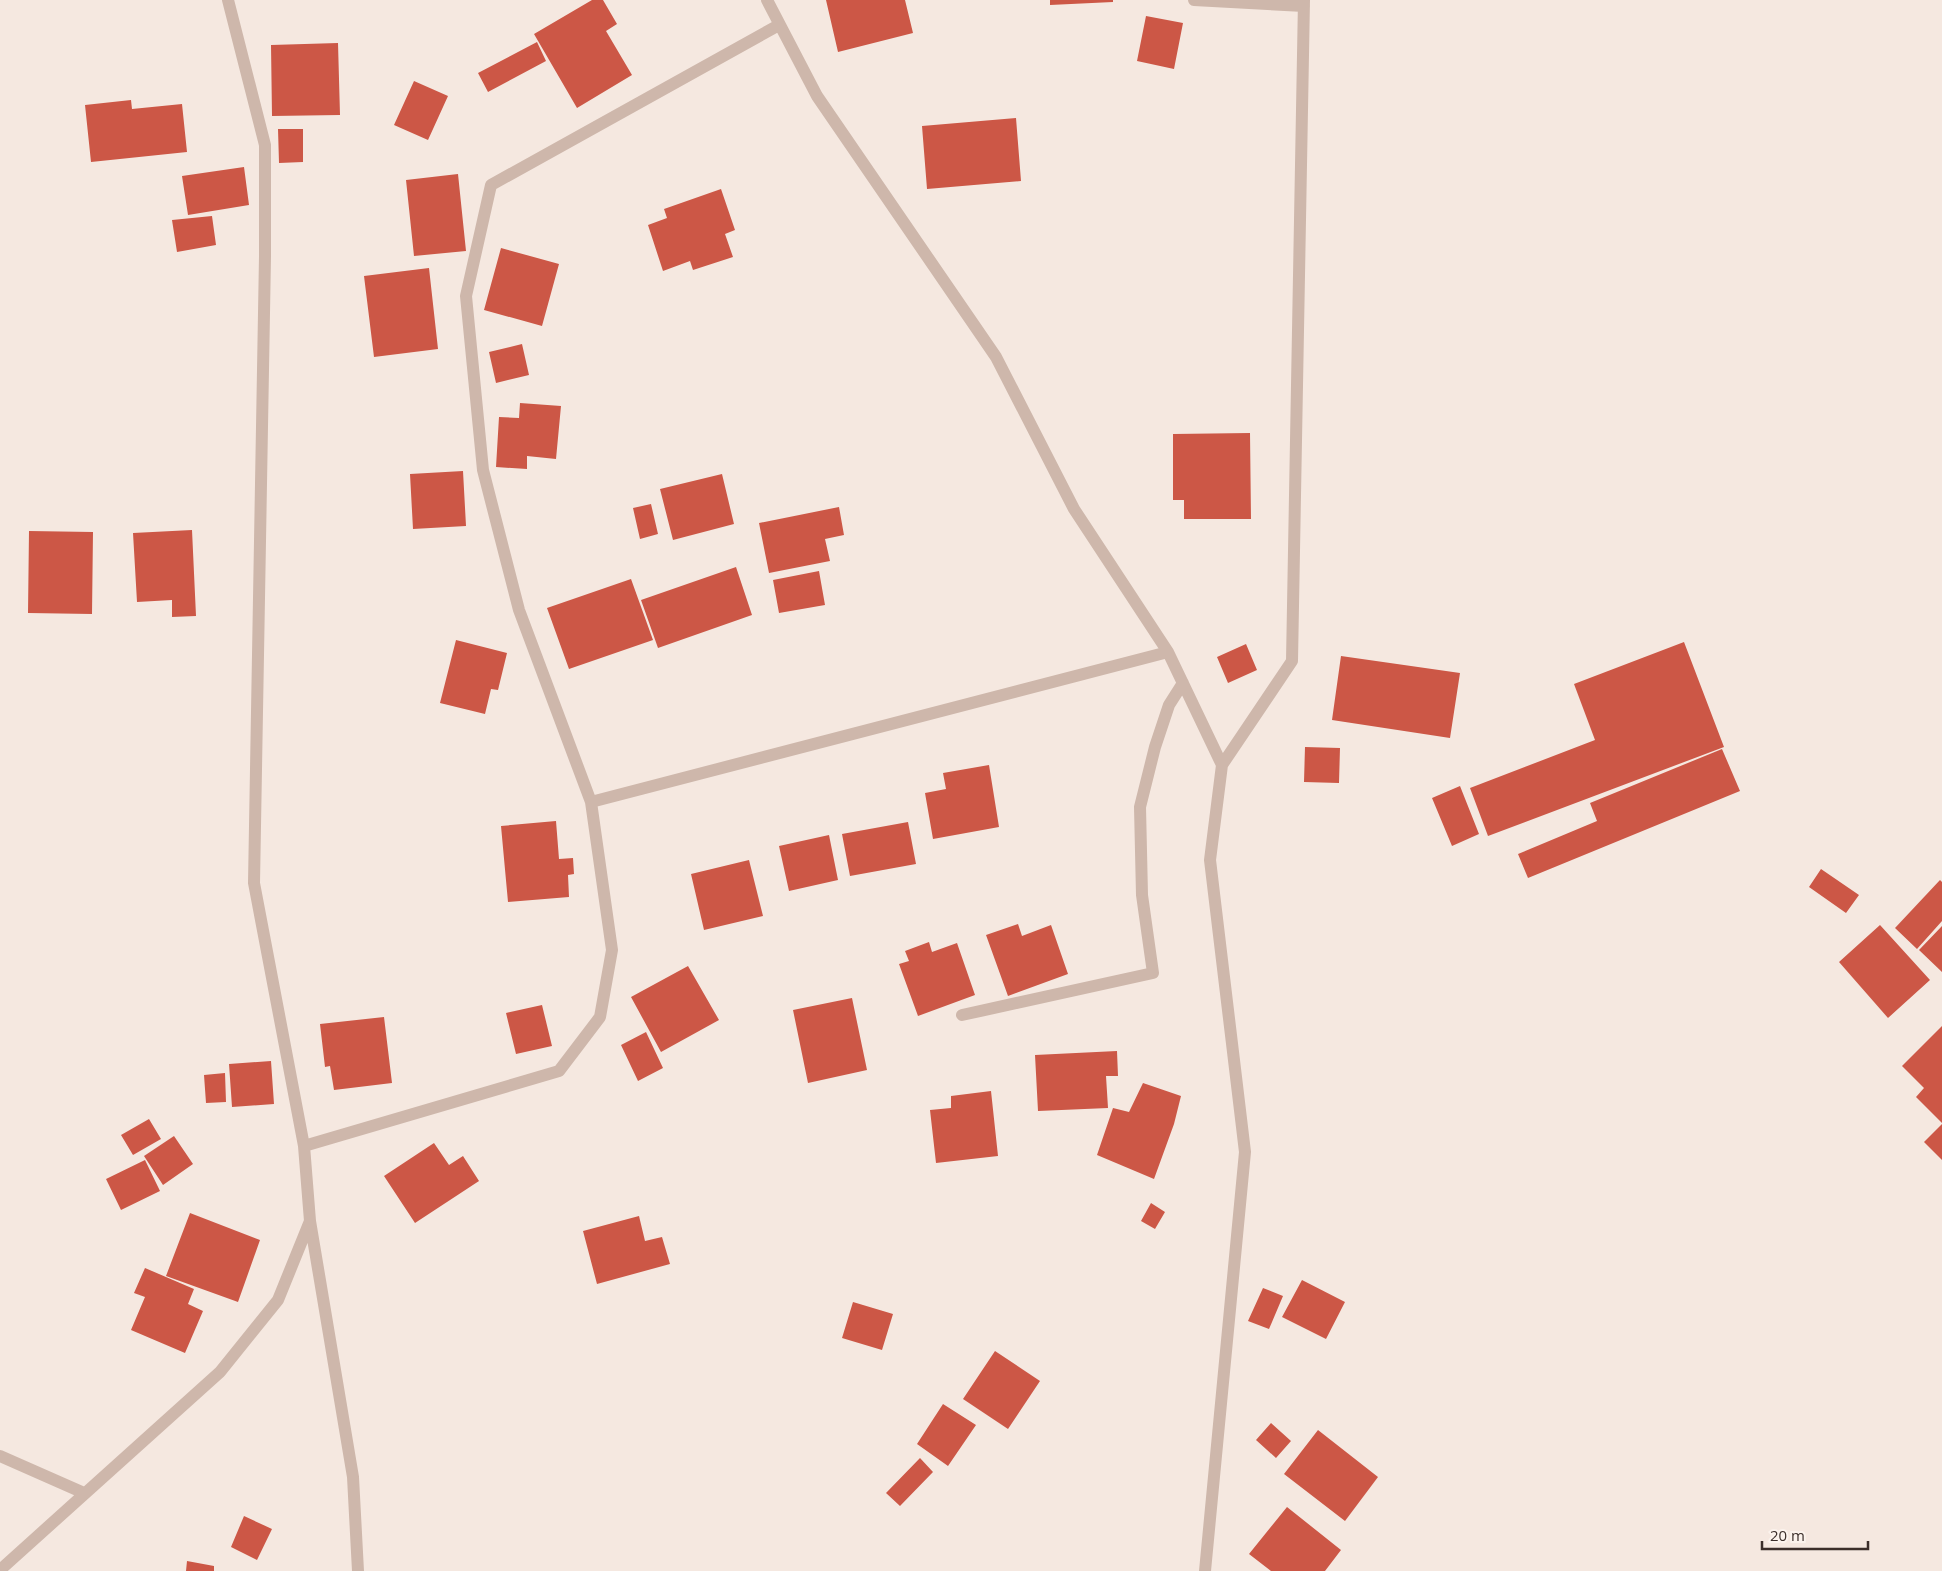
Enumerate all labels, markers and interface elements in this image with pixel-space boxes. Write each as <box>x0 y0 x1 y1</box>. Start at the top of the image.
scale bar <box>1762 1518 1868 1550</box>
text: 20 m <box>1770 1525 1805 1545</box>

